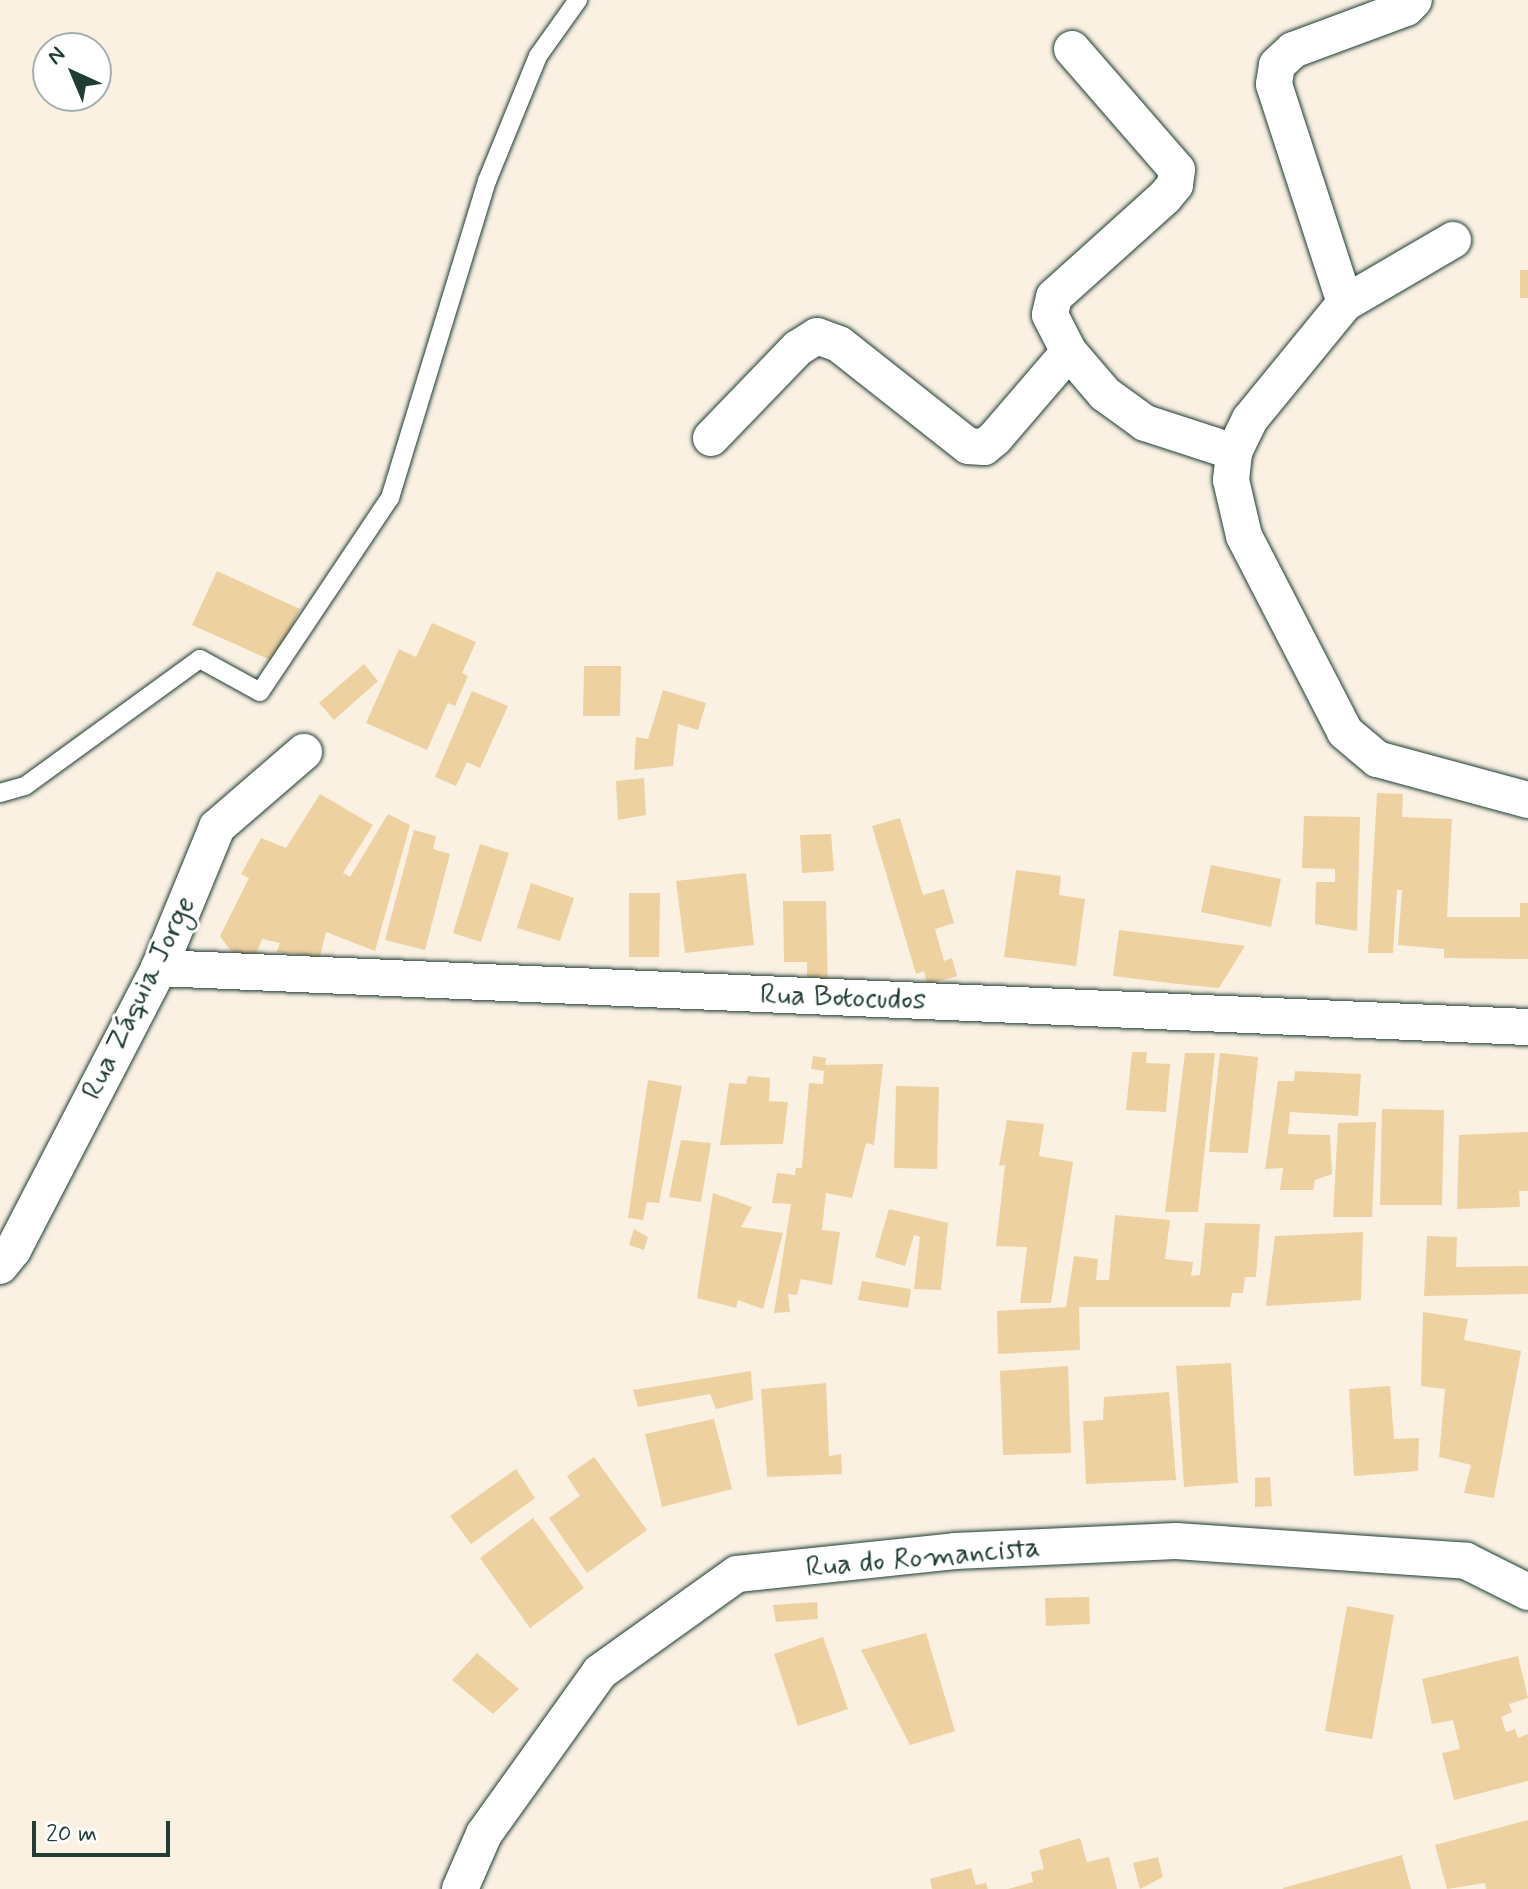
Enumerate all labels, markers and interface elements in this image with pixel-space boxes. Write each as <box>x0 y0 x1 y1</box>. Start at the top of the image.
north arrow <box>32 32 112 112</box>
text: N <box>42 41 72 71</box>
street label: Rua Záquia Jorge <box>74 890 204 1106</box>
street label: Rua Botocudos <box>756 977 930 1019</box>
street label: Rua do Romancista <box>802 1530 1044 1586</box>
scale bar <box>36 1805 174 1855</box>
text: 20 m <box>46 1819 97 1850</box>

